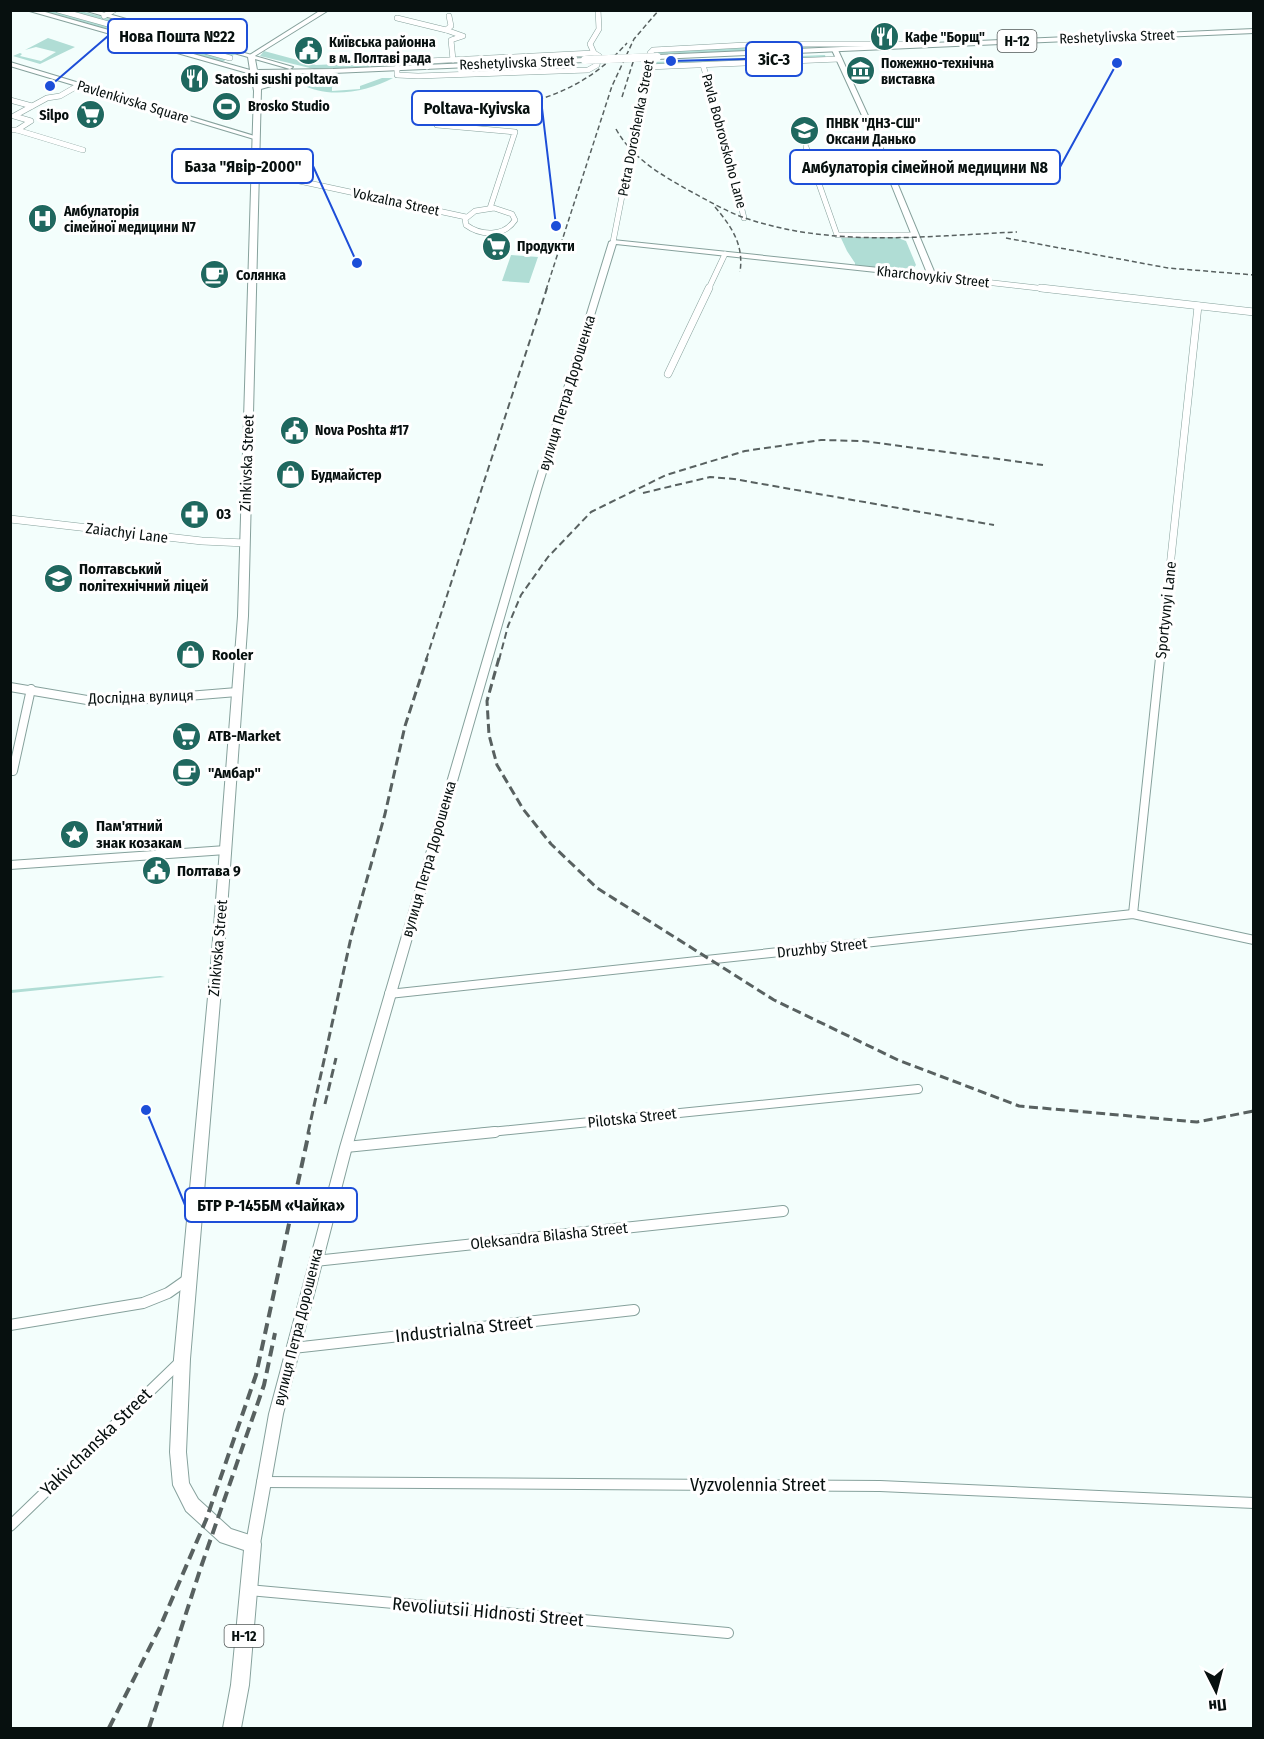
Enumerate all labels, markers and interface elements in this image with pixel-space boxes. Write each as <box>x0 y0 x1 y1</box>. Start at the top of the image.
callout: Нова Пошта №22 <box>108 19 247 53</box>
restaurant icon: Кафе "Борщ" <box>868 21 900 53</box>
street label: Reshetylivska Street <box>1059 26 1175 48</box>
text: Нова Пошта №22 <box>119 27 235 46</box>
place label: Кафе "Борщ" <box>905 29 985 46</box>
road number: Н-12 <box>998 30 1036 52</box>
public building icon: Київська районна в м. Полтаві рада <box>292 34 324 66</box>
place label: Київська районна в м. Полтаві рада <box>329 34 436 67</box>
callout: ЗіС-3 <box>746 42 802 76</box>
text: ЗіС-3 <box>757 50 790 69</box>
street label: Reshetylivska Street <box>459 52 575 74</box>
museum icon: Пожежно-технічна виставка <box>844 55 876 87</box>
place label: Пожежно-технічна виставка <box>881 55 994 88</box>
street label: Petra Doroshenka Street <box>614 58 658 198</box>
restaurant icon: Satoshi sushi poltava <box>178 63 210 95</box>
place label: Satoshi sushi poltava <box>215 71 339 88</box>
street label: Pavla Bobrovskoho Lane <box>698 72 750 210</box>
street label: Pavlenkivska Square <box>75 77 191 127</box>
sports icon: Brosko Studio <box>211 90 243 122</box>
callout: Poltava-Kyivska <box>412 91 542 125</box>
place label: Brosko Studio <box>248 98 330 115</box>
supermarket icon: Silpo <box>74 99 106 131</box>
text: Poltava-Kyivska <box>424 99 530 118</box>
place label: Silpo <box>39 107 70 124</box>
school or university icon: ПНВК "ДНЗ-СШ" Оксани Данько <box>789 115 821 147</box>
place label: ПНВК "ДНЗ-СШ" Оксани Данько <box>826 115 921 148</box>
callout: База "Явір-2000" <box>172 149 313 183</box>
callout: Амбулаторія сімейной медицини N8 <box>790 150 1060 184</box>
text: База "Явір-2000" <box>184 157 302 176</box>
text: Амбулаторія сімейной медицини N8 <box>801 158 1048 177</box>
street label: Vokzalna Street <box>351 184 441 220</box>
hospital icon: Амбулаторія сімейної медицини N7 <box>27 203 59 235</box>
place label: Амбулаторія сімейної медицини N7 <box>63 203 196 236</box>
supermarket icon: Продукти <box>480 230 512 262</box>
place label: Продукти <box>517 238 575 255</box>
cafe icon: Солянка <box>199 259 231 291</box>
street label: Kharchovykiv Street <box>876 263 991 291</box>
place label: Солянка <box>236 267 286 284</box>
street label: вулиця Петра Дорошенка <box>535 313 599 473</box>
street label: Zinkivska Street <box>236 414 258 512</box>
public building icon: Nova Poshta #17 <box>278 414 310 446</box>
place label: Nova Poshta #17 <box>315 422 409 439</box>
shop icon: Будмайстер <box>274 459 306 491</box>
place label: Будмайстер <box>311 467 382 484</box>
pharmacy icon: 03 <box>179 498 211 530</box>
place label: 03 <box>216 505 231 523</box>
street label: Zaiachyi Lane <box>85 519 169 547</box>
place label: Полтавський політехнічний ліцей <box>79 560 209 595</box>
street label: Sportyvnyi Lane <box>1152 560 1180 660</box>
school or university icon: Полтавський політехнічний ліцей <box>42 562 74 594</box>
shop icon: Rooler <box>175 639 207 671</box>
place label: Rooler <box>212 646 254 664</box>
street label: Дослідна вулиця <box>87 686 194 708</box>
supermarket icon: ATB-Market <box>171 720 203 752</box>
place label: ATB-Market <box>207 727 282 745</box>
cafe icon: "Амбар" <box>171 757 203 789</box>
place label: "Амбар" <box>208 764 261 782</box>
street label: вулиця Петра Дорошенка <box>398 779 460 939</box>
place label: Пам'ятний знак козакам <box>96 817 182 852</box>
place icon: Пам'ятний знак козакам <box>59 819 91 851</box>
public building icon: Полтава 9 <box>140 855 172 887</box>
place label: Полтава 9 <box>177 862 241 880</box>
street label: Zinkivska Street <box>205 899 231 997</box>
street label: Druzhby Street <box>776 934 868 962</box>
street label: Pilotska Street <box>587 1104 677 1132</box>
callout: БТР Р-145БМ «Чайка» <box>185 1188 357 1222</box>
text: БТР Р-145БМ «Чайка» <box>197 1196 345 1215</box>
street label: Oleksandra Bilasha Street <box>469 1219 629 1253</box>
street label: вулиця Петра Дорошенка <box>270 1246 326 1408</box>
street label: Industrialna Street <box>394 1311 534 1347</box>
street label: Yakivchanska Street <box>36 1383 156 1501</box>
street label: Vyzvolennia Street <box>690 1474 826 1496</box>
street label: Revoliutsii Hidnosti Street <box>391 1593 585 1631</box>
road number: Н-12 <box>224 1625 264 1647</box>
north arrow <box>1186 1661 1246 1721</box>
text: Пн <box>1208 1695 1228 1716</box>

